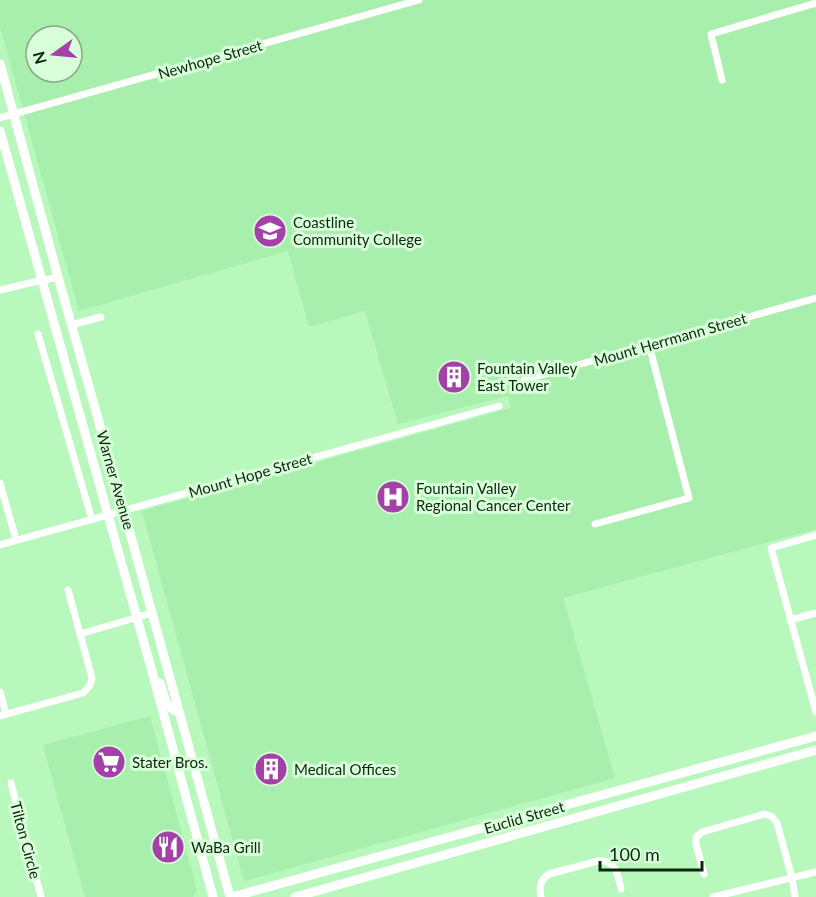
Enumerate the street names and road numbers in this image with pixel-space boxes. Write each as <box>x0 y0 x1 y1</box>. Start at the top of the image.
street label: Newhope Street <box>156 35 265 82</box>
street label: Mount Herrmann Street <box>592 308 749 369</box>
street label: Warner Avenue <box>93 428 139 532</box>
street label: Mount Hope Street <box>186 449 314 501</box>
street label: Euclid Street <box>482 797 567 837</box>
street label: Tilton Circle <box>7 799 45 881</box>

